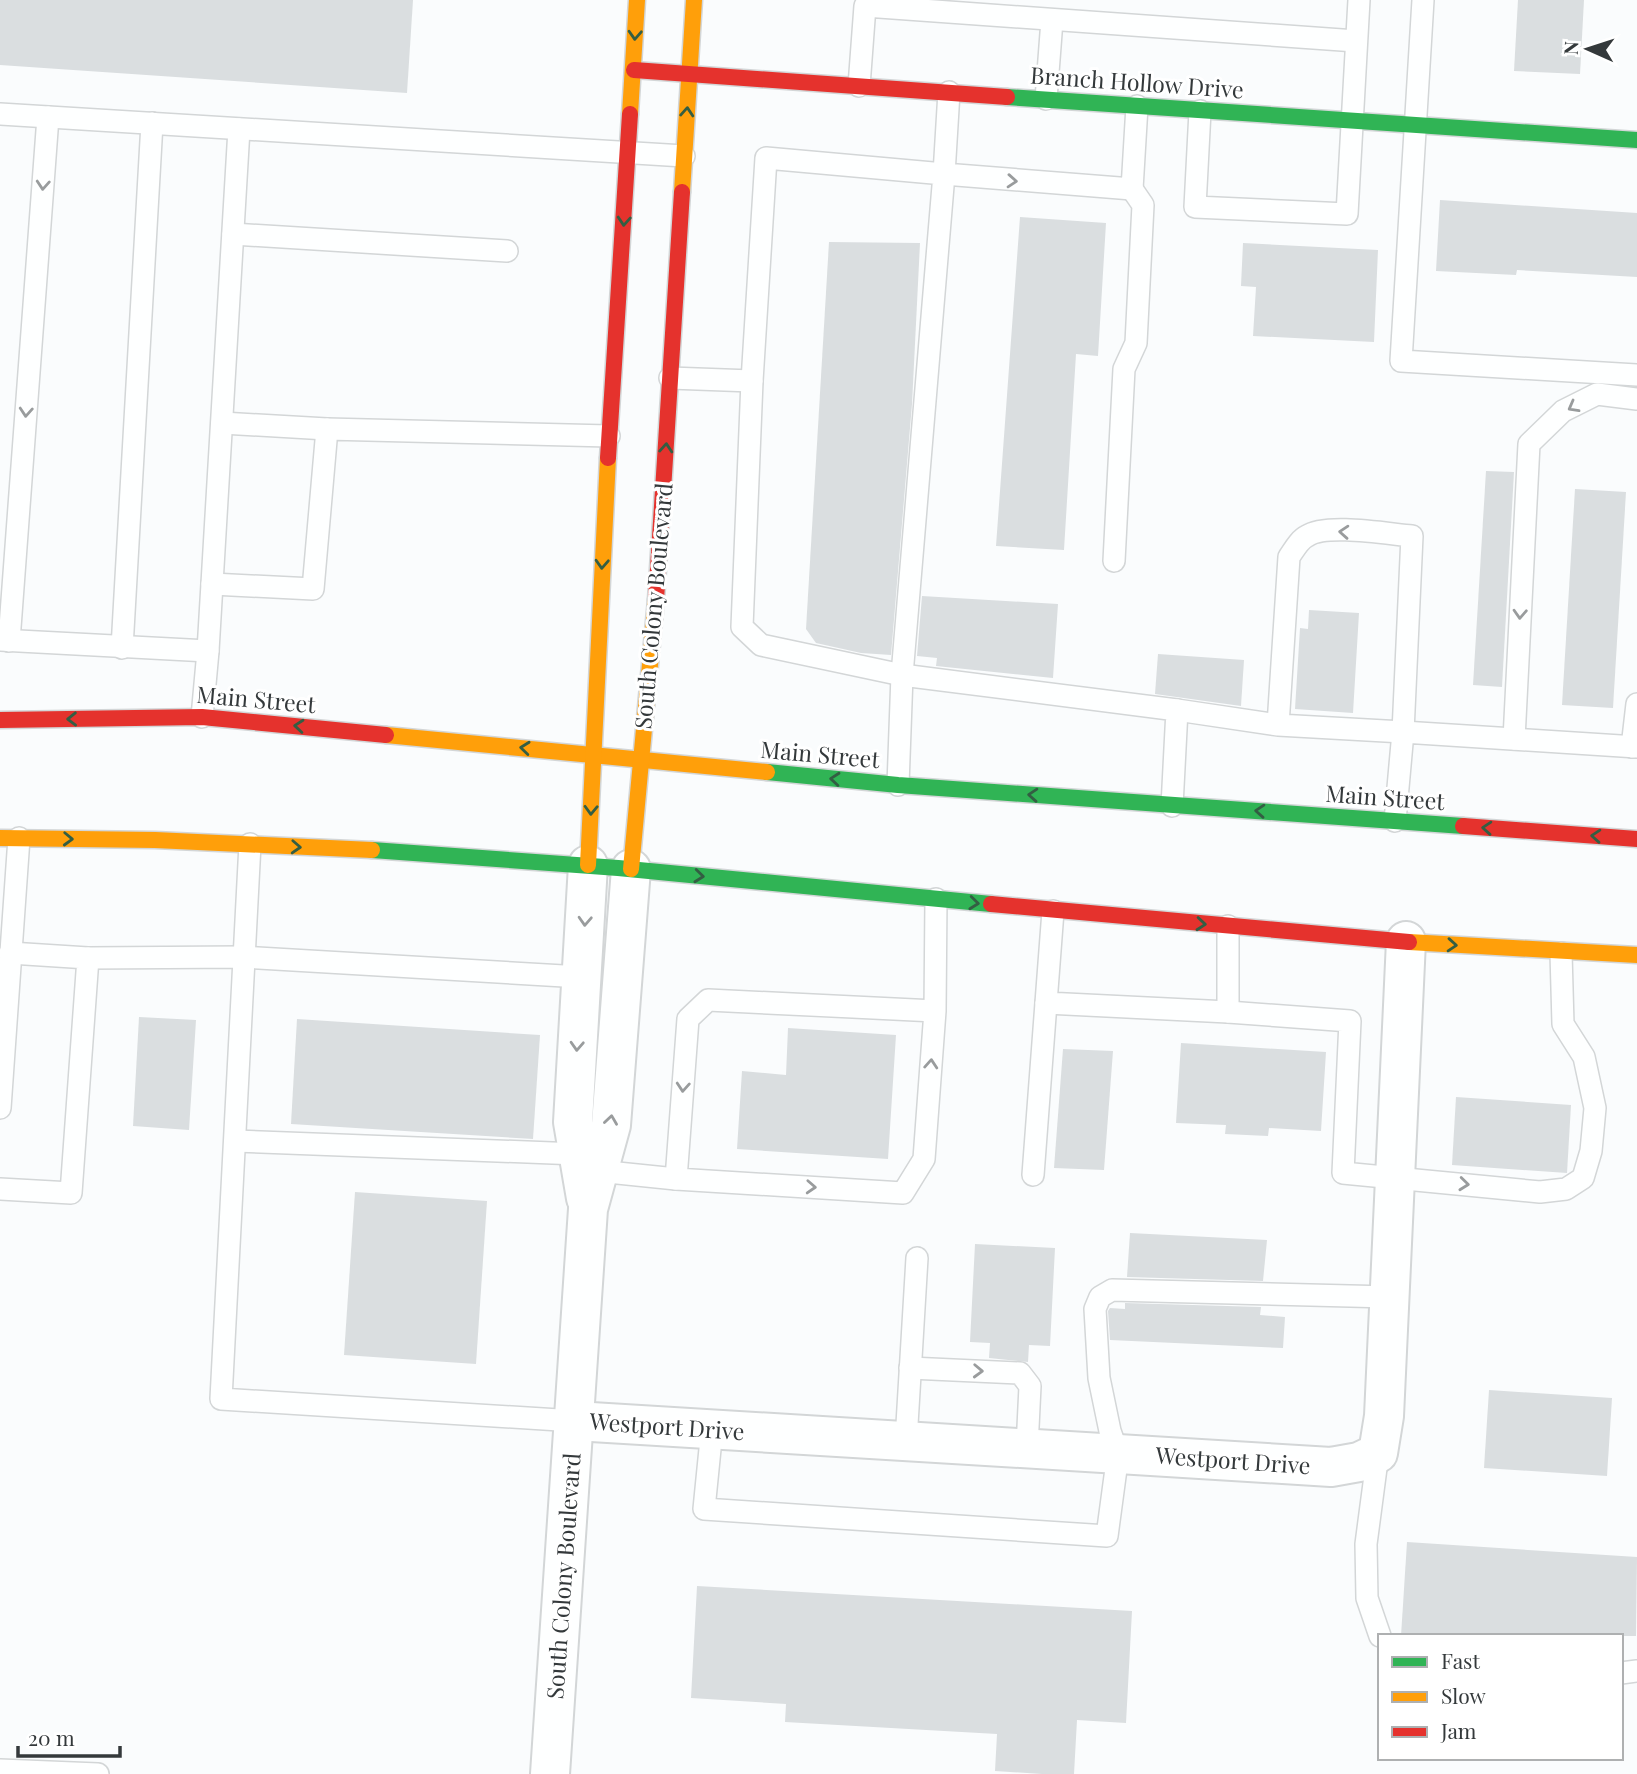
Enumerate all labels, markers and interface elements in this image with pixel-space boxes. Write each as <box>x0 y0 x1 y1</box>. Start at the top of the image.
north arrow <box>1553 14 1623 84</box>
one-way arrow <box>628 30 643 41</box>
text: N <box>1557 40 1583 56</box>
street label: Branch Hollow Drive <box>1029 59 1245 104</box>
one-way arrow <box>679 106 694 117</box>
one-way arrow <box>1006 173 1017 188</box>
one-way arrow <box>36 180 51 191</box>
one-way arrow <box>616 216 631 227</box>
one-way arrow <box>1567 399 1580 412</box>
one-way arrow <box>19 407 34 418</box>
one-way arrow <box>658 442 673 453</box>
street label: South Colony Boulevard <box>626 481 679 730</box>
one-way arrow <box>1339 524 1350 539</box>
one-way arrow <box>595 559 610 570</box>
one-way arrow <box>1513 609 1528 620</box>
street label: Main Street <box>195 678 318 719</box>
one-way arrow <box>66 711 76 727</box>
one-way arrow <box>293 719 304 734</box>
street label: Main Street <box>759 733 882 774</box>
one-way arrow <box>519 741 531 756</box>
one-way arrow <box>829 772 840 787</box>
street label: Main Street <box>1325 777 1447 816</box>
one-way arrow <box>1028 788 1039 803</box>
one-way arrow <box>1255 804 1266 819</box>
one-way arrow <box>583 805 598 816</box>
one-way arrow <box>1481 821 1492 836</box>
one-way arrow <box>1590 829 1601 844</box>
one-way arrow <box>63 832 74 847</box>
one-way arrow <box>290 839 301 854</box>
one-way arrow <box>694 868 705 883</box>
one-way arrow <box>969 895 980 910</box>
one-way arrow <box>578 916 593 927</box>
one-way arrow <box>1196 916 1207 931</box>
one-way arrow <box>1447 937 1458 952</box>
one-way arrow <box>570 1040 585 1051</box>
one-way arrow <box>923 1058 938 1069</box>
one-way arrow <box>675 1081 690 1092</box>
one-way arrow <box>603 1114 618 1126</box>
one-way arrow <box>1458 1176 1469 1191</box>
one-way arrow <box>805 1179 816 1194</box>
one-way arrow <box>973 1364 984 1379</box>
street label: Westport Drive <box>588 1405 746 1446</box>
street label: Westport Drive <box>1154 1439 1312 1480</box>
street label: South Colony Boulevard <box>538 1452 587 1700</box>
legend <box>1378 1634 1623 1760</box>
text: Fast <box>1441 1646 1480 1674</box>
text: Slow <box>1441 1681 1486 1709</box>
scale bar <box>18 1714 119 1758</box>
text: Jam <box>1440 1716 1477 1744</box>
text: 20 m <box>28 1723 75 1751</box>

